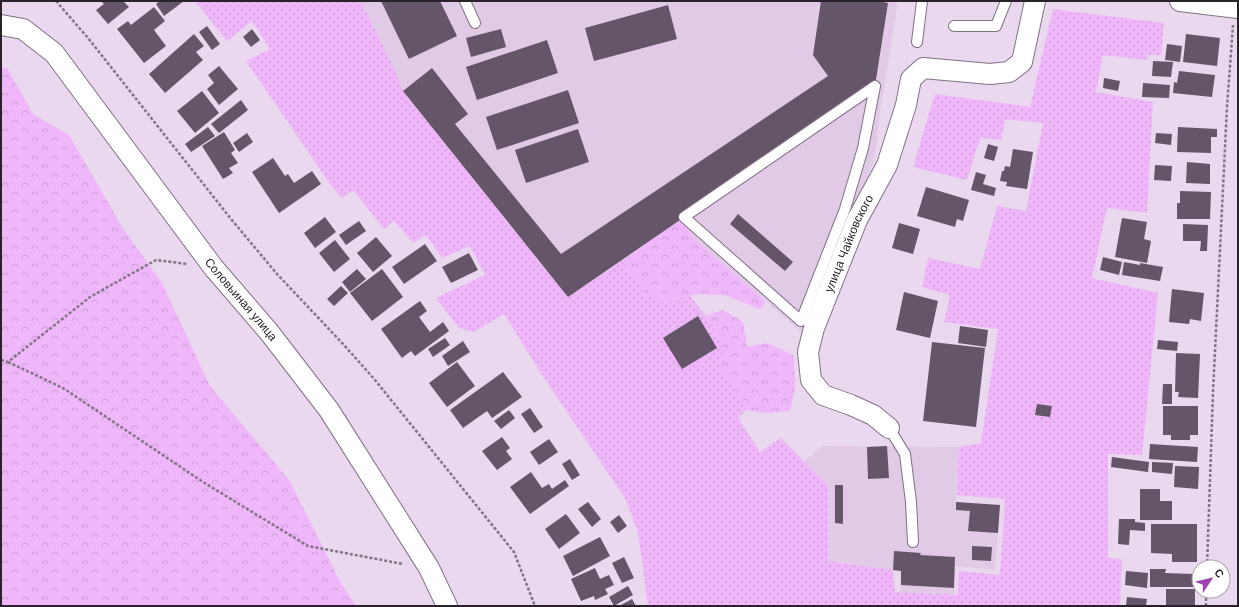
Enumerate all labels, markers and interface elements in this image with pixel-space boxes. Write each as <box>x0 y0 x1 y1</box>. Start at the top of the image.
street label: улица Чайковского <box>821 192 877 295</box>
street label: Соловьиная улица <box>201 255 281 344</box>
north arrow <box>1191 559 1231 599</box>
text: С <box>1211 566 1227 581</box>

